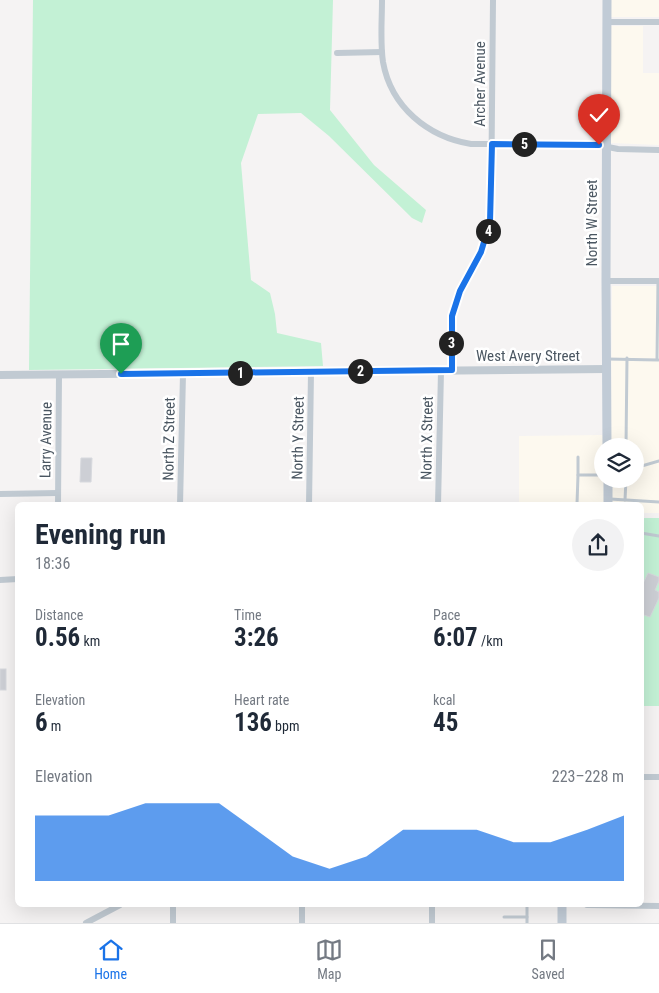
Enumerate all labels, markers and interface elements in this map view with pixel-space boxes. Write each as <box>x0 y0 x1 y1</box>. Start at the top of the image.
street label: Archer Avenue <box>471 41 489 127</box>
pin <box>578 94 620 145</box>
icon: check <box>585 101 613 129</box>
pin: 5 <box>512 132 536 156</box>
text: 5 <box>521 136 528 152</box>
street label: North W Street <box>583 180 601 266</box>
pin: 4 <box>476 218 500 244</box>
text: 4 <box>485 223 492 239</box>
pin <box>100 323 142 374</box>
icon: arrive <box>107 330 135 358</box>
pin: 3 <box>438 330 464 356</box>
text: 3 <box>448 335 455 351</box>
street label: West Avery Street <box>476 347 580 365</box>
pin: 2 <box>348 358 372 384</box>
pin: 1 <box>228 360 252 386</box>
text: 2 <box>357 363 364 379</box>
text: 1 <box>237 365 244 381</box>
street label: North Y Street <box>288 396 308 480</box>
street label: North X Street <box>417 396 437 480</box>
street label: North Z Street <box>159 397 179 481</box>
street label: Larry Avenue <box>36 402 56 478</box>
map controls <box>594 438 644 488</box>
button: layers <box>594 438 644 488</box>
text: Evening run <box>35 518 166 551</box>
button: share <box>572 519 624 571</box>
text: 18:36 <box>35 554 70 573</box>
text: Distance <box>35 607 83 623</box>
text: Time <box>234 607 262 623</box>
text: Pace <box>433 607 460 623</box>
text: 0.56 <box>35 623 80 652</box>
text: 3:26 <box>234 623 279 652</box>
text: 6:07 <box>433 623 478 652</box>
text: km <box>80 633 100 649</box>
text: /km <box>478 633 503 649</box>
text: Elevation <box>35 692 85 708</box>
text: Heart rate <box>234 692 289 708</box>
text: kcal <box>433 692 456 708</box>
text: 6 <box>35 708 48 737</box>
text: 136 <box>234 708 272 737</box>
text: 45 <box>433 708 458 737</box>
text: m <box>48 718 61 734</box>
text: bpm <box>272 718 299 734</box>
text: Elevation <box>35 767 93 786</box>
text: 223–228 m <box>552 767 624 786</box>
tab: Home <box>94 936 127 982</box>
tab: Map <box>315 936 343 982</box>
tab: Saved <box>532 936 565 982</box>

